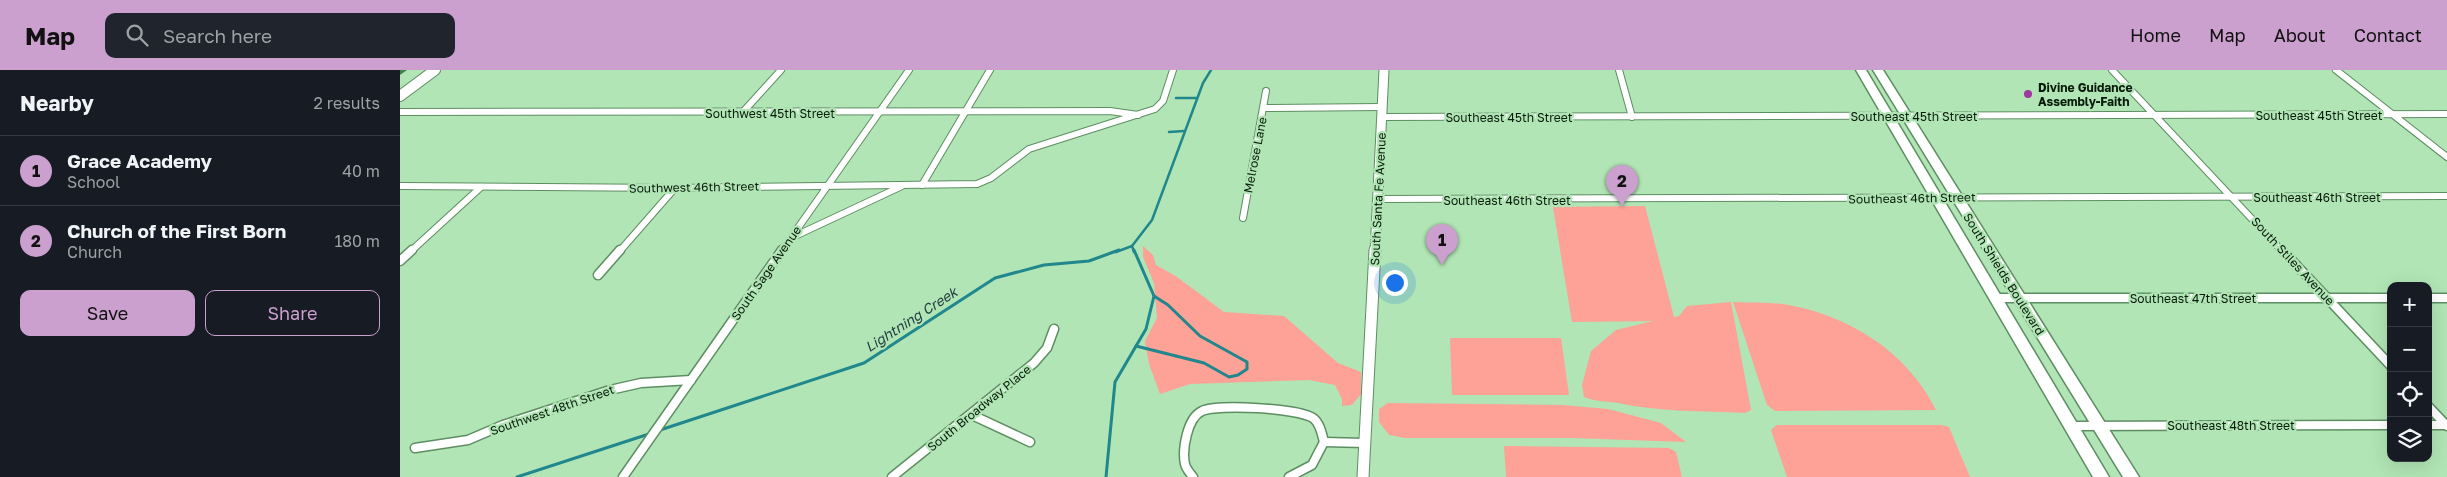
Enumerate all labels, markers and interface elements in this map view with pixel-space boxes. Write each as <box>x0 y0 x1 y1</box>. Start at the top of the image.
search box <box>105 13 455 58</box>
text: Map <box>25 21 75 50</box>
icon: search <box>123 21 151 49</box>
text: Search here <box>163 24 272 47</box>
text: Home <box>2130 24 2181 46</box>
text: Map <box>2209 24 2246 46</box>
text: About <box>2274 24 2326 46</box>
text: Contact <box>2354 24 2422 46</box>
place label: Divine Guidance Assembly-Faith <box>2038 80 2133 109</box>
marker: Divine Guidance Assembly-Faith <box>2022 88 2034 100</box>
text: Nearby <box>20 90 94 116</box>
text: 2 results <box>314 93 380 113</box>
street label: Southwest 45th Street <box>705 106 835 121</box>
street label: Southeast 45th Street <box>2255 108 2383 123</box>
street label: Southeast 45th Street <box>1850 109 1978 124</box>
street label: Southeast 45th Street <box>1445 110 1573 125</box>
street label: Melrose Lane <box>1240 116 1270 194</box>
street label: South Santa Fe Avenue <box>1367 132 1389 266</box>
text: Grace Academy <box>67 149 212 172</box>
text: 1 <box>32 161 40 181</box>
text: 40 m <box>342 161 380 181</box>
pin: 2 <box>1606 165 1638 206</box>
text: School <box>67 172 120 192</box>
street label: Southwest 46th Street <box>629 178 759 196</box>
street label: Southeast 46th Street <box>1848 189 1976 207</box>
street label: Southeast 46th Street <box>2253 190 2381 205</box>
street label: Southeast 46th Street <box>1443 193 1571 208</box>
street label: South Shields Boulevard <box>1960 210 2048 338</box>
street label: South Stiles Avenue <box>2248 214 2338 308</box>
text: Church of the First Born <box>67 219 286 242</box>
street label: South Sage Avenue <box>728 223 804 323</box>
pin: 1 <box>1426 224 1458 265</box>
text: 2 <box>31 231 41 251</box>
text: 180 m <box>334 231 380 251</box>
text: Church <box>67 242 122 262</box>
your location <box>1382 270 1408 296</box>
water label: Lightning Creek <box>862 282 962 355</box>
map controls <box>2387 282 2432 462</box>
button: + <box>2387 282 2432 327</box>
button: Save <box>20 290 195 336</box>
button: Share <box>205 290 380 336</box>
street label: Southeast 47th Street <box>2130 291 2256 306</box>
button: − <box>2387 327 2432 372</box>
street label: South Broadway Place <box>924 362 1034 454</box>
button: locate <box>2387 372 2432 417</box>
street label: Southwest 48th Street <box>488 382 616 438</box>
button: layers <box>2387 417 2432 462</box>
street label: Southeast 48th Street <box>2167 418 2295 433</box>

